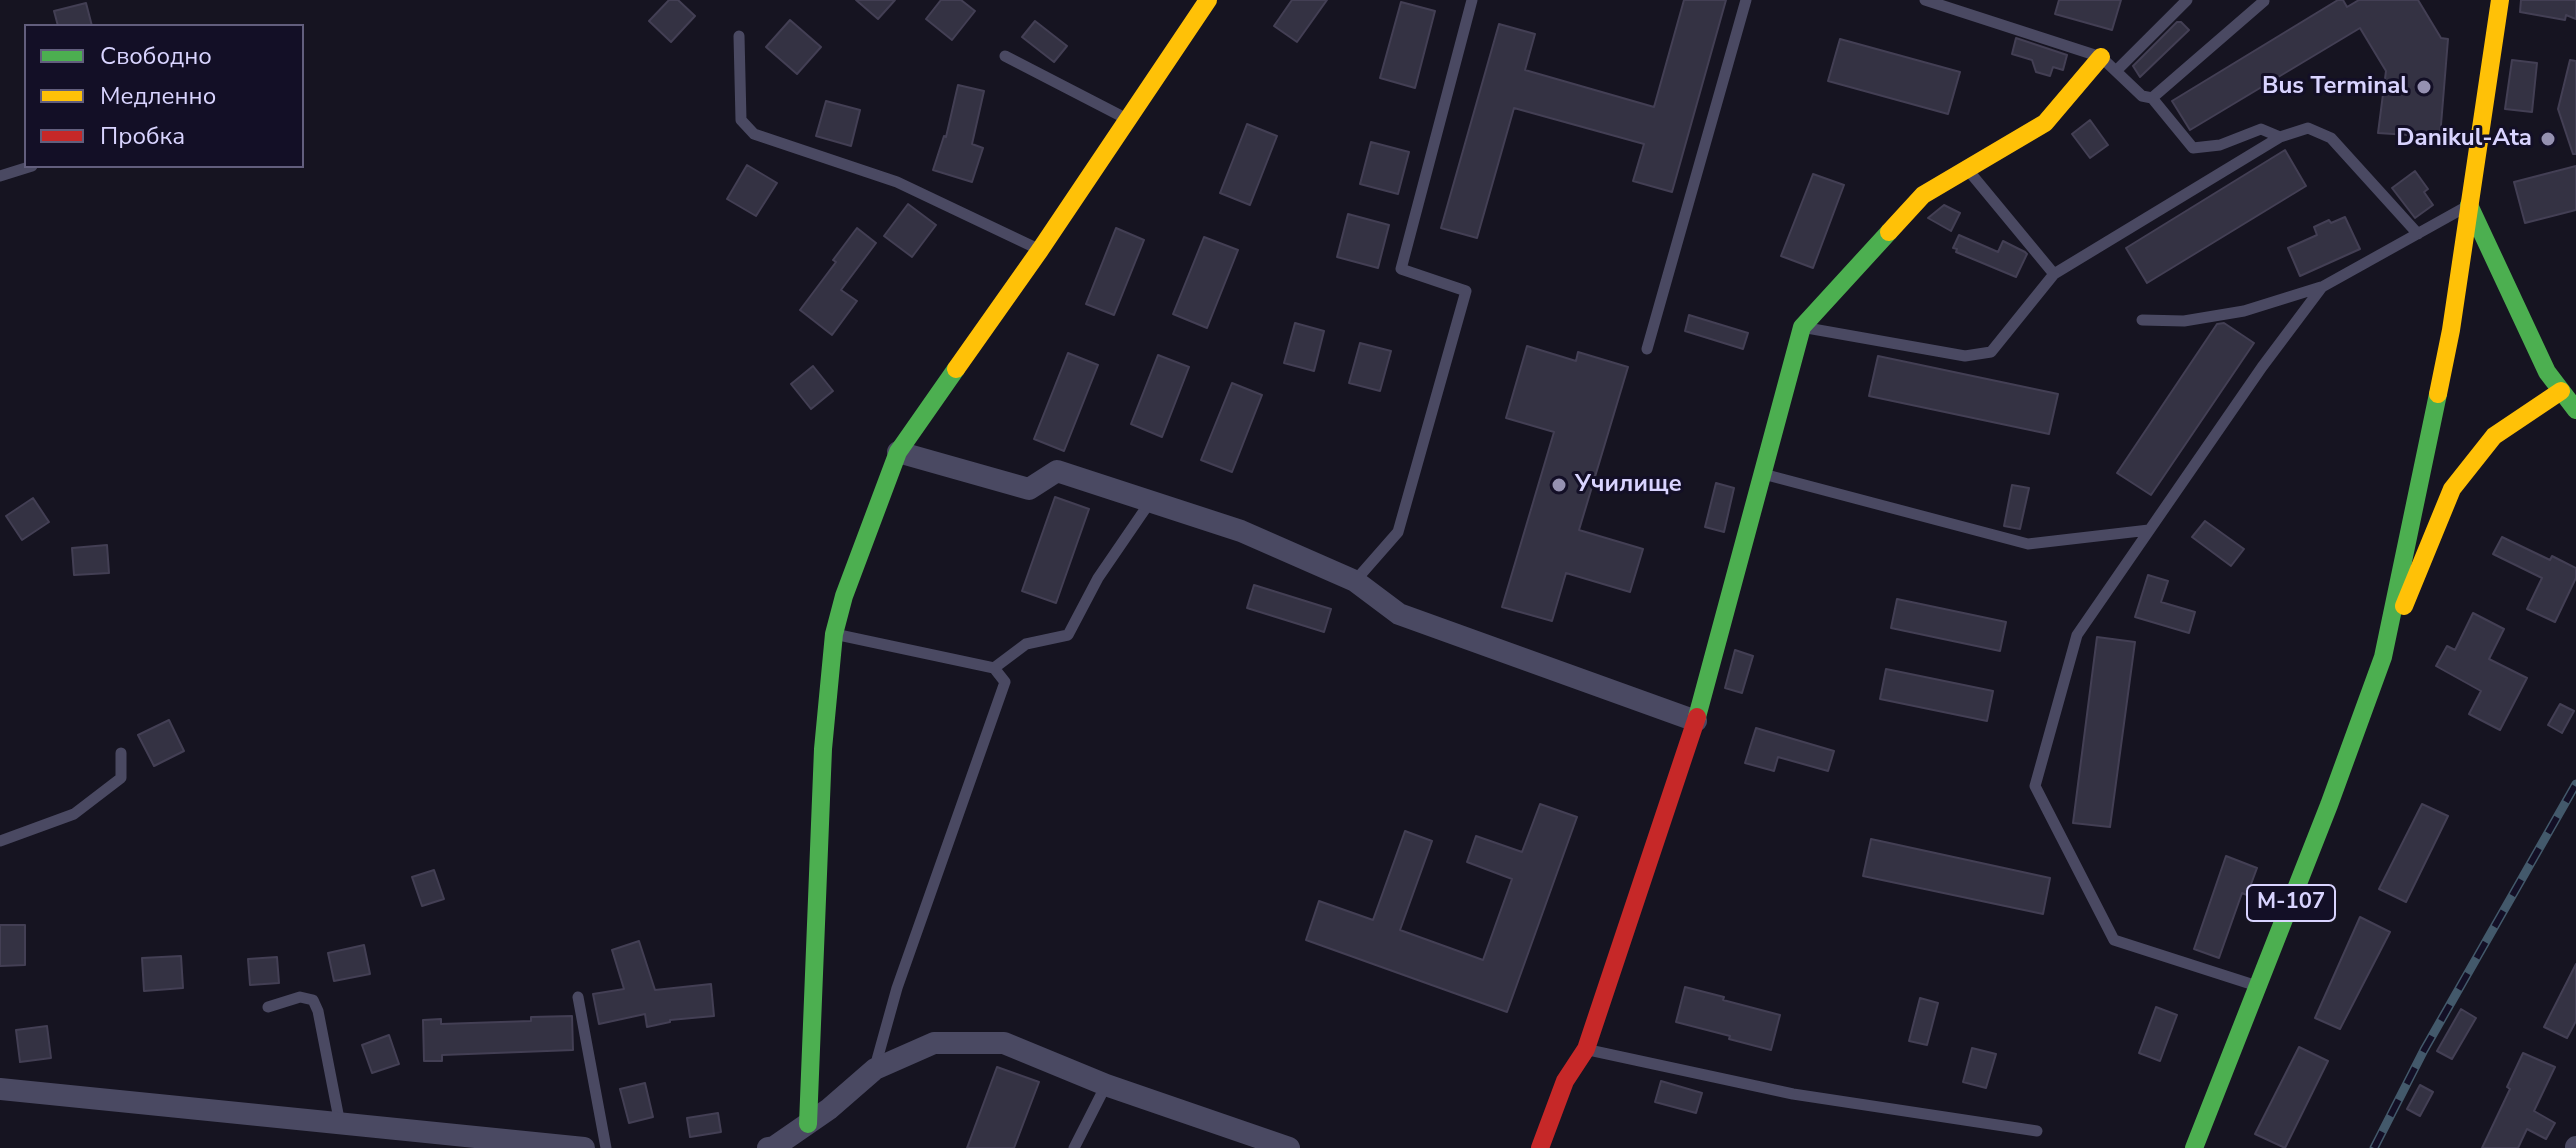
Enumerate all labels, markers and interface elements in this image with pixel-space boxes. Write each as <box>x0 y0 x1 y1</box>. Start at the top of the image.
legend <box>24 24 304 168</box>
text: Свободно <box>100 40 212 72</box>
place label: Bus Terminal <box>2262 73 2408 101</box>
marker: Bus Terminal <box>2415 78 2433 96</box>
text: Медленно <box>100 80 216 112</box>
text: Пробка <box>100 120 185 152</box>
place label: Danikul-Ata <box>2396 125 2532 153</box>
marker: Danikul-Ata <box>2539 130 2557 148</box>
place label: Училище <box>1575 471 1682 499</box>
marker: Училище <box>1550 476 1568 494</box>
road number: М-107 <box>2247 885 2335 921</box>

